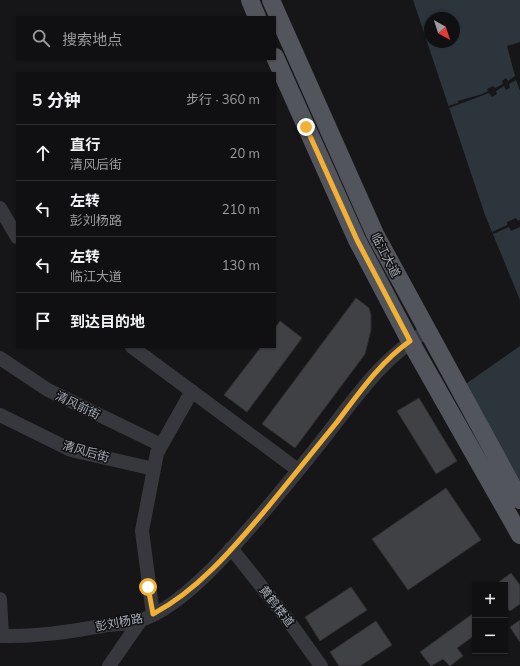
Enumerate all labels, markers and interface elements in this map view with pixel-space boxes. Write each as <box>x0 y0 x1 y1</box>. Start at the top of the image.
north arrow <box>424 12 460 48</box>
search box <box>16 16 276 60</box>
icon: search <box>30 27 52 49</box>
text: 搜索地点 <box>62 30 122 49</box>
text: 5 分钟 <box>32 89 81 110</box>
text: 步行 · 360 m <box>186 91 260 107</box>
route end <box>297 118 315 136</box>
text: 直行 <box>70 135 100 154</box>
icon: ahead <box>32 142 54 164</box>
text: 20 m <box>230 145 260 161</box>
text: 清风后街 <box>70 156 122 172</box>
text: 左转 <box>70 191 100 210</box>
icon: left <box>32 198 54 220</box>
text: 210 m <box>222 201 260 217</box>
text: 彭刘杨路 <box>70 212 122 228</box>
street label: 临江大道 <box>368 230 404 280</box>
text: 左转 <box>70 247 100 266</box>
icon: left <box>32 254 54 276</box>
text: 130 m <box>222 257 260 273</box>
text: 临江大道 <box>70 268 122 284</box>
icon: arrive <box>32 310 54 332</box>
text: 到达目的地 <box>70 312 145 331</box>
street label: 清风前街 <box>53 388 103 422</box>
street label: 清风后街 <box>61 437 111 465</box>
route start <box>139 578 157 596</box>
street label: 黄鹤楼道 <box>256 582 298 630</box>
map controls <box>472 582 508 654</box>
button: + <box>472 582 508 618</box>
street label: 彭刘杨路 <box>94 610 144 634</box>
button: − <box>472 618 508 654</box>

